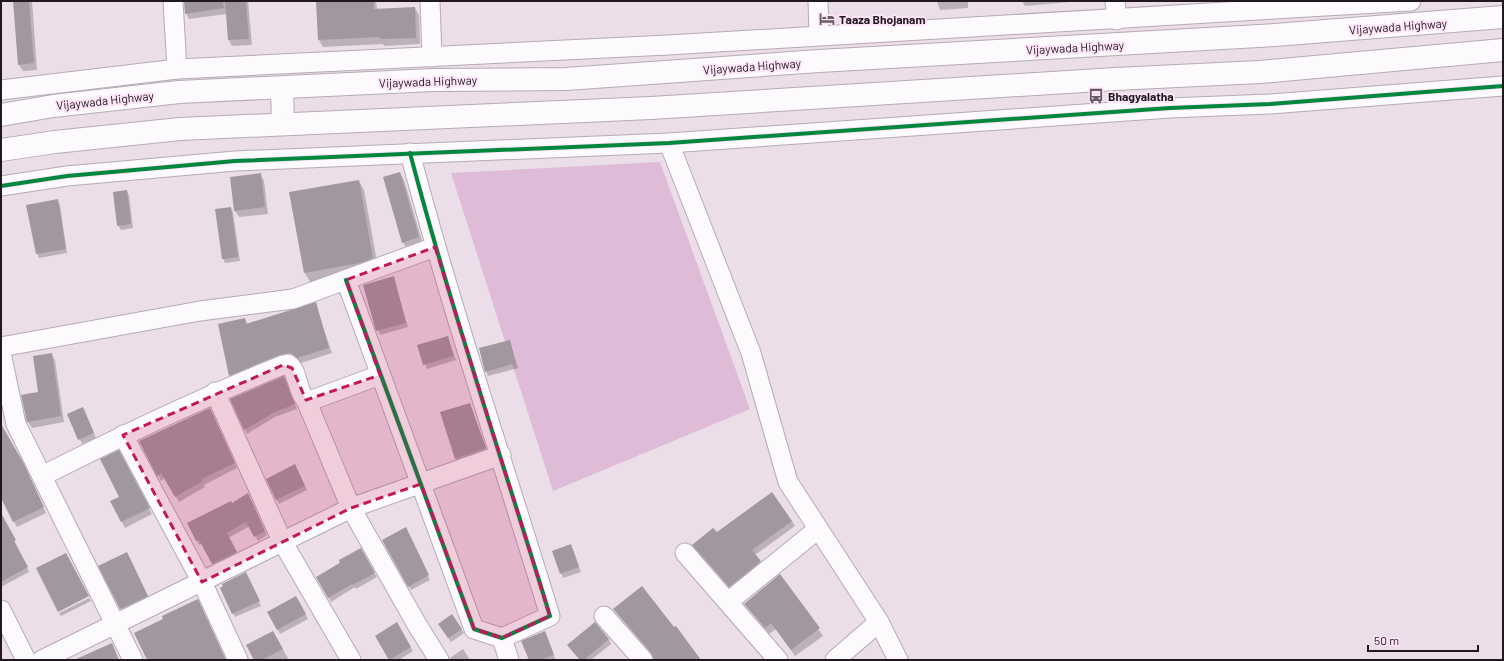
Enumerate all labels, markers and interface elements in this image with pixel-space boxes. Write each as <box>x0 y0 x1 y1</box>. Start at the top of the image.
hotel icon: Taaza Bhojanam <box>818 10 836 28</box>
place label: Taaza Bhojanam <box>839 12 925 26</box>
street label: Vijaywada Highway <box>1349 16 1448 36</box>
street label: Vijaywada Highway <box>1026 37 1125 57</box>
street label: Vijaywada Highway <box>703 56 802 76</box>
street label: Vijaywada Highway <box>379 72 478 90</box>
bus stop icon: Bhagyalatha <box>1087 87 1105 105</box>
street label: Vijaywada Highway <box>55 88 155 112</box>
place label: Bhagyalatha <box>1108 89 1174 103</box>
scale bar <box>1368 627 1478 653</box>
text: 50 m <box>1374 633 1399 647</box>

